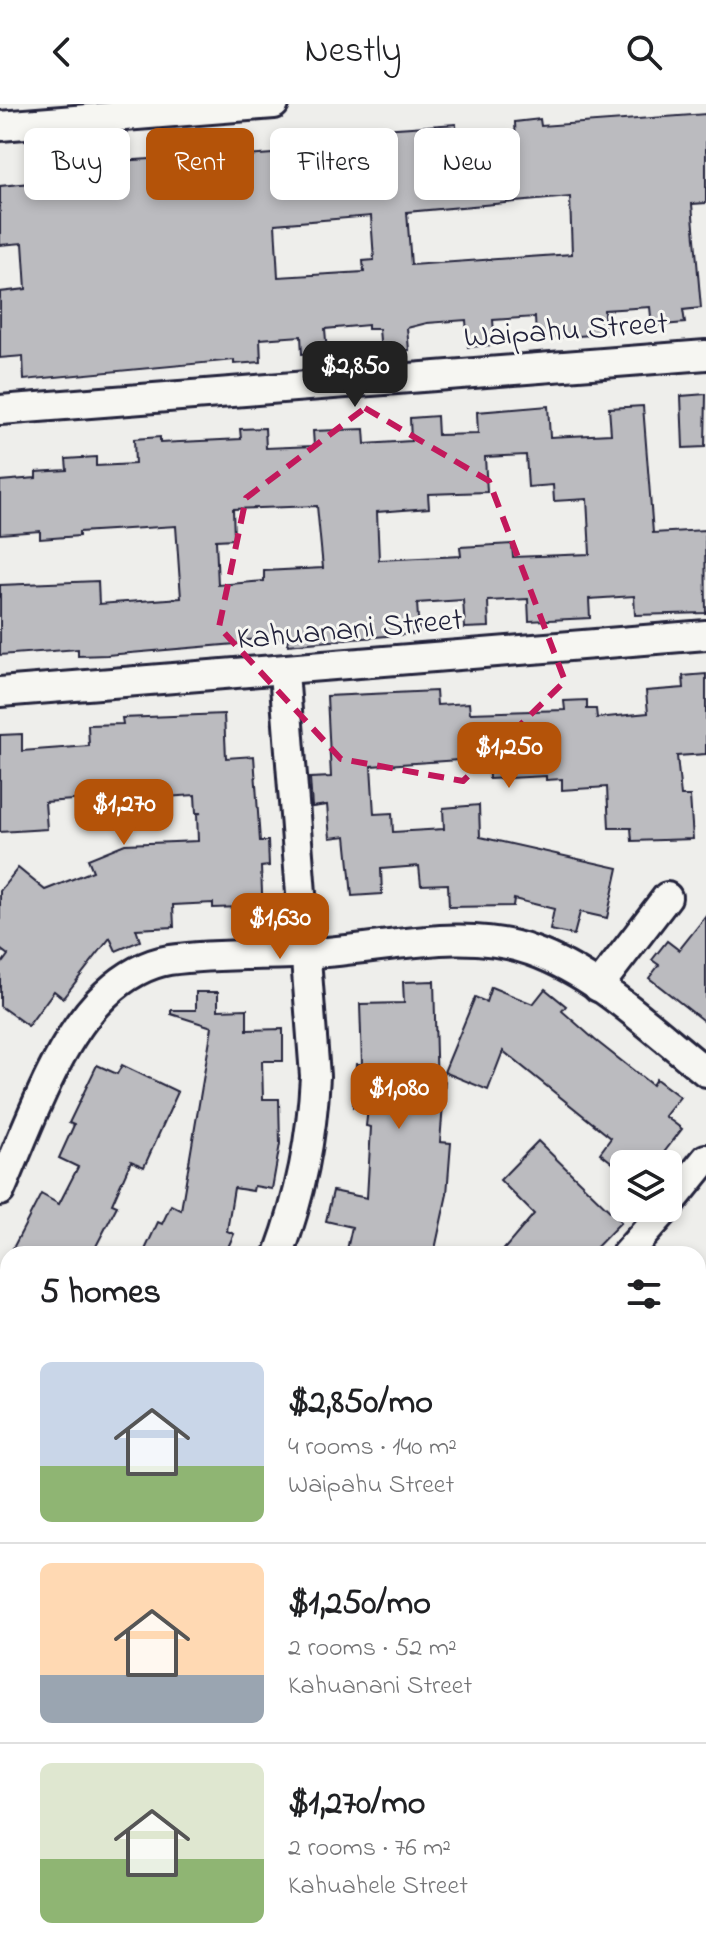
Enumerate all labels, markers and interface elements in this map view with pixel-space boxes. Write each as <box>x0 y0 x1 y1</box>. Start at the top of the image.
text: Nestly <box>305 26 401 79</box>
icon: back <box>40 30 84 74</box>
icon: search <box>622 30 666 74</box>
chip: Buy <box>24 128 130 200</box>
chip: Rent <box>146 128 254 200</box>
chip: Filters <box>270 128 398 200</box>
chip: New <box>414 128 520 200</box>
street label: Waipahu Street <box>462 301 670 363</box>
pin: $2,850 <box>290 341 420 409</box>
text: $2,850 <box>321 348 389 386</box>
street label: Kahuanani Street <box>235 598 465 664</box>
pin: $1,250 <box>444 722 574 790</box>
text: $1,250 <box>475 729 543 767</box>
pin: $1,270 <box>59 779 189 847</box>
text: $1,270 <box>92 786 156 824</box>
pin: $1,630 <box>215 893 345 961</box>
text: $1,630 <box>249 900 311 938</box>
pin: $1,080 <box>334 1063 464 1131</box>
text: $1,080 <box>369 1070 429 1108</box>
map controls <box>610 1150 682 1222</box>
button: layers <box>610 1150 682 1222</box>
text: 5 homes <box>40 1269 161 1319</box>
icon: filters <box>622 1272 666 1316</box>
text: $2,850/mo <box>288 1379 433 1429</box>
icon: home <box>104 1394 200 1490</box>
text: 4 rooms · 140 m² <box>288 1429 457 1467</box>
text: Waipahu Street <box>288 1467 454 1505</box>
text: $1,250/mo <box>288 1580 431 1630</box>
icon: home <box>104 1595 200 1691</box>
text: 2 rooms · 52 m² <box>288 1630 457 1668</box>
text: Kahuanani Street <box>288 1668 472 1706</box>
text: $1,270/mo <box>288 1780 425 1830</box>
icon: home <box>104 1795 200 1891</box>
text: 2 rooms · 76 m² <box>288 1830 451 1868</box>
text: Kahuahele Street <box>288 1868 468 1906</box>

